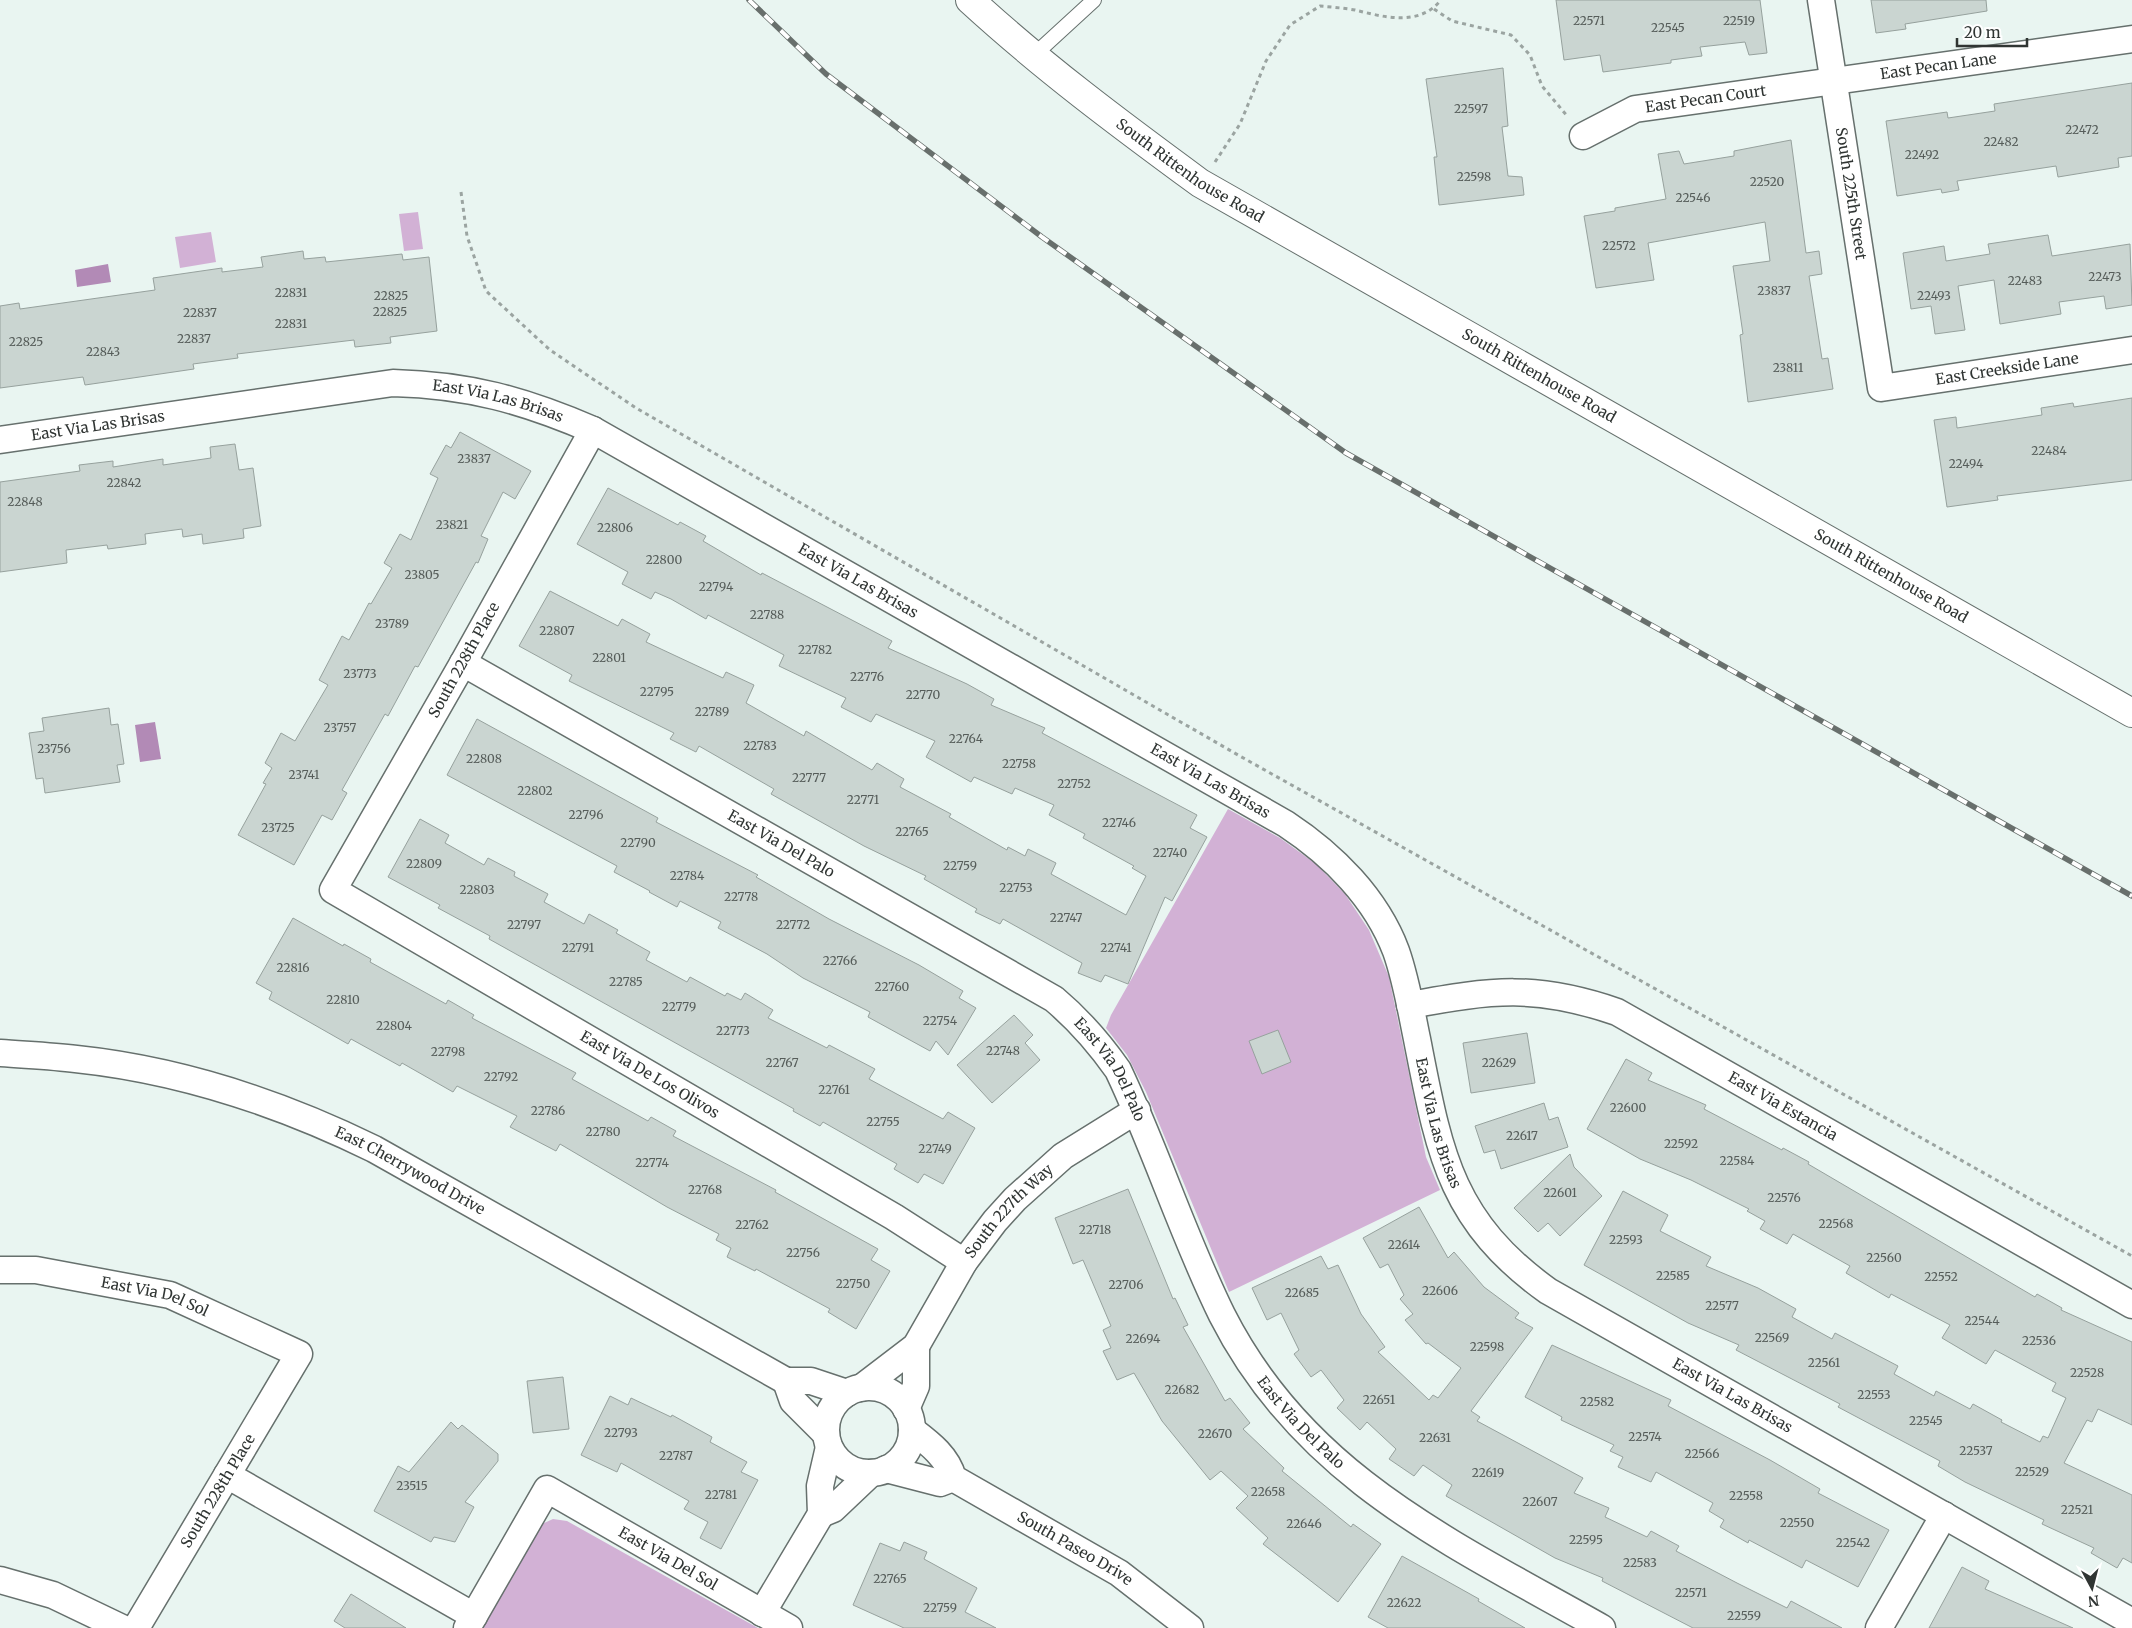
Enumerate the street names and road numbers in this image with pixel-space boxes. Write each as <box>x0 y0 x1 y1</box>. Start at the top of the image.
street label: East Pecan Lane <box>1879 48 1998 83</box>
street label: East Pecan Court <box>1644 81 1767 116</box>
street label: South Rittenhouse Road <box>1113 114 1267 226</box>
street label: South 225th Street <box>1832 126 1871 261</box>
street label: South Rittenhouse Road <box>1459 324 1620 427</box>
street label: East Creekside Lane <box>1934 348 2080 389</box>
street label: East Via Las Brisas <box>432 375 566 426</box>
street label: East Via Las Brisas <box>30 406 166 444</box>
street label: South Rittenhouse Road <box>1811 524 1972 627</box>
street label: East Via Las Brisas <box>795 539 922 622</box>
street label: South 228th Place <box>424 598 503 721</box>
street label: East Via Las Brisas <box>1147 739 1274 822</box>
street label: East Via Del Palo <box>725 806 838 881</box>
street label: East Via Del Palo <box>1070 1013 1150 1124</box>
street label: East Via De Los Olivos <box>577 1026 723 1122</box>
street label: East Via Las Brisas <box>1412 1056 1466 1191</box>
street label: East Via Estancia <box>1725 1067 1841 1145</box>
street label: East Cherrywood Drive <box>332 1122 489 1219</box>
street label: South 227th Way <box>960 1159 1057 1262</box>
street label: East Via Del Sol <box>100 1272 212 1321</box>
street label: East Via Las Brisas <box>1669 1354 1796 1437</box>
street label: East Via Del Palo <box>1253 1372 1349 1473</box>
street label: South 228th Place <box>176 1430 259 1551</box>
street label: South Paseo Drive <box>1014 1507 1137 1589</box>
street label: East Via Del Sol <box>615 1522 722 1594</box>

